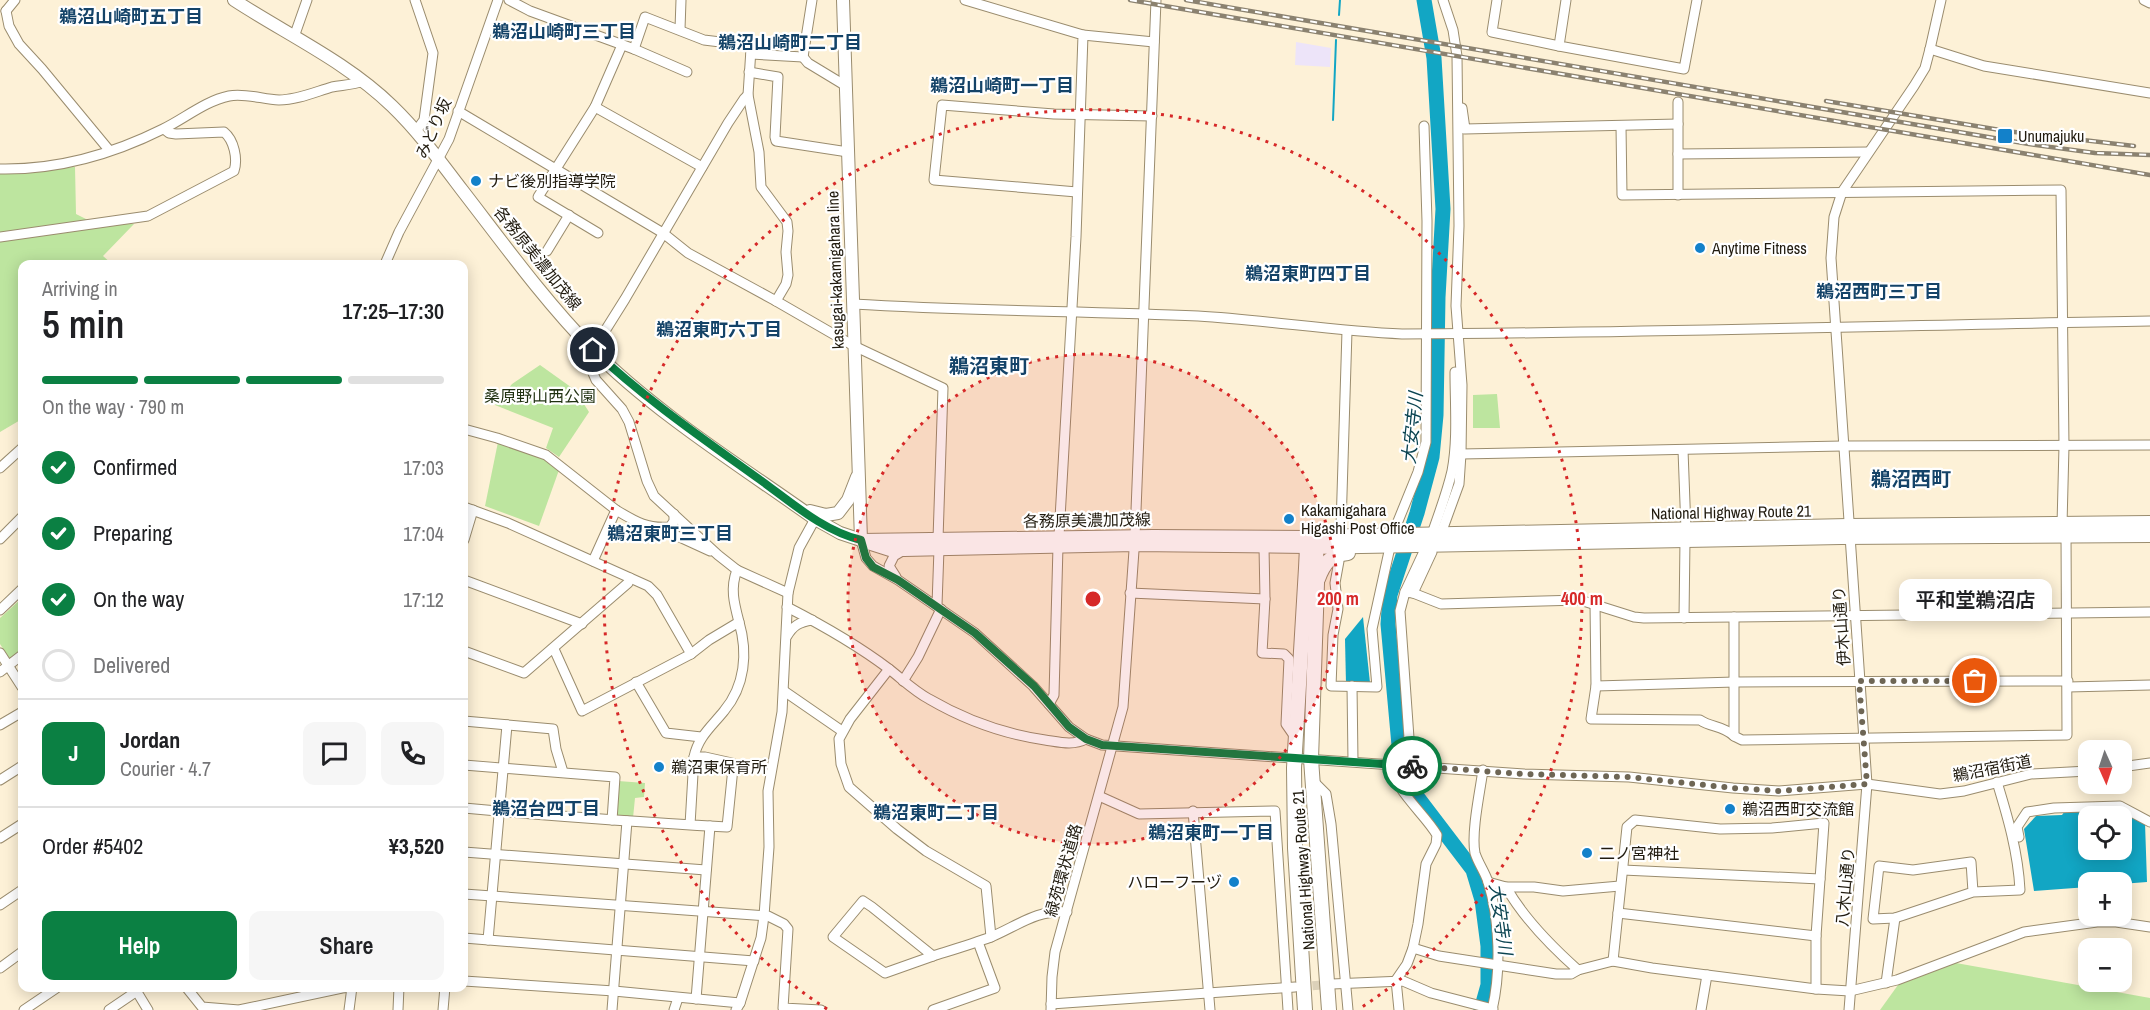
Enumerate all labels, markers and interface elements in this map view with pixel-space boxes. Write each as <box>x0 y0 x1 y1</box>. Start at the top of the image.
district label: 鵜沼山崎町五丁目 <box>59 4 203 29</box>
district label: 鵜沼山崎町三丁目 <box>492 19 636 44</box>
district label: 鵜沼山崎町二丁目 <box>718 30 862 55</box>
district label: 鵜沼山崎町一丁目 <box>930 73 1074 98</box>
street label: みどり坂 <box>410 94 456 162</box>
place label: Unumajuku <box>2018 125 2084 147</box>
marker: Unumajuku <box>1996 127 2014 145</box>
place label: ナビ後別指導学院 <box>488 170 616 192</box>
marker: ナビ後別指導学院 <box>469 174 483 188</box>
street label: kasugai-kakamigahara line <box>821 191 849 349</box>
street label: 各務原美濃加茂線 <box>489 201 587 315</box>
place label: Anytime Fitness <box>1711 237 1807 259</box>
marker: Anytime Fitness <box>1693 241 1707 255</box>
district label: 鵜沼東町四丁目 <box>1245 261 1371 286</box>
text: Arriving in <box>42 275 118 302</box>
district label: 鵜沼西町三丁目 <box>1816 279 1942 304</box>
text: 17:25–17:30 <box>342 296 444 326</box>
text: 5 min <box>42 298 124 350</box>
district label: 鵜沼東町六丁目 <box>656 317 782 342</box>
pin <box>567 324 618 375</box>
icon: home <box>576 333 609 366</box>
district label: 鵜沼東町 <box>949 352 1029 379</box>
park label: 桑原野山西公園 <box>484 385 596 407</box>
water label: 大安寺川 <box>1396 389 1428 465</box>
text: On the way · 790 m <box>42 393 184 420</box>
icon: check <box>42 451 75 484</box>
text: Confirmed <box>93 452 177 482</box>
text: 17:03 <box>403 454 444 481</box>
district label: 鵜沼西町 <box>1871 465 1951 492</box>
place label: Kakamigahara Higashi Post Office <box>1301 499 1415 539</box>
street label: National Highway Route 21 <box>1651 500 1812 524</box>
street label: 各務原美濃加茂線 <box>1023 508 1151 532</box>
marker: Kakamigahara Higashi Post Office <box>1282 512 1296 526</box>
icon: check <box>42 517 75 550</box>
text: Preparing <box>93 518 172 548</box>
text: 17:04 <box>403 520 444 547</box>
district label: 鵜沼東町三丁目 <box>607 521 733 546</box>
callout: 平和堂鵜沼店 <box>1898 579 2052 621</box>
icon: check <box>42 583 75 616</box>
text: On the way <box>93 584 184 614</box>
street label: 伊木山通り <box>1827 585 1855 667</box>
text: 17:12 <box>403 586 444 613</box>
text: 200 m <box>1317 586 1359 611</box>
text: 400 m <box>1561 586 1603 611</box>
text: 平和堂鵜沼店 <box>1916 586 2036 613</box>
centre of rings <box>1083 589 1103 609</box>
text: Delivered <box>93 650 170 680</box>
pin <box>1949 655 2000 706</box>
icon: bag <box>1958 664 1991 697</box>
button: chat <box>303 722 366 785</box>
button: phone <box>381 722 444 785</box>
text: Jordan <box>120 725 180 755</box>
courier <box>1382 736 1442 796</box>
text: J <box>68 738 79 768</box>
north arrow <box>2078 740 2132 794</box>
map controls <box>2078 740 2132 992</box>
icon: bike <box>1396 750 1429 783</box>
street label: 鵜沼宿街道 <box>1951 750 2033 786</box>
text: Courier · 4.7 <box>120 755 211 782</box>
place label: 鵜沼東保育所 <box>671 756 767 778</box>
marker: 鵜沼東保育所 <box>652 760 666 774</box>
street label: National Highway Route 21 <box>1286 789 1320 951</box>
district label: 鵜沼台四丁目 <box>492 796 600 821</box>
place label: 鵜沼西町交流館 <box>1742 798 1854 820</box>
district label: 鵜沼東町二丁目 <box>873 800 999 825</box>
marker: 鵜沼西町交流館 <box>1723 802 1737 816</box>
button: locate <box>2078 806 2132 860</box>
district label: 鵜沼東町一丁目 <box>1148 820 1274 845</box>
street label: 緑苑環状道路 <box>1039 821 1087 919</box>
text: Order #5402 <box>42 831 143 861</box>
text: ¥3,520 <box>389 831 444 861</box>
place label: 二ノ宮神社 <box>1599 842 1679 864</box>
marker: 二ノ宮神社 <box>1580 846 1594 860</box>
street label: 八木山通り <box>1831 846 1859 928</box>
place label: ハローフーヅ <box>1127 871 1222 893</box>
button: + <box>2078 872 2132 926</box>
marker: ハローフーヅ <box>1227 875 1241 889</box>
water label: 大安寺川 <box>1484 882 1519 958</box>
button: Help <box>42 911 237 980</box>
button: Share <box>249 911 444 980</box>
button: − <box>2078 938 2132 992</box>

